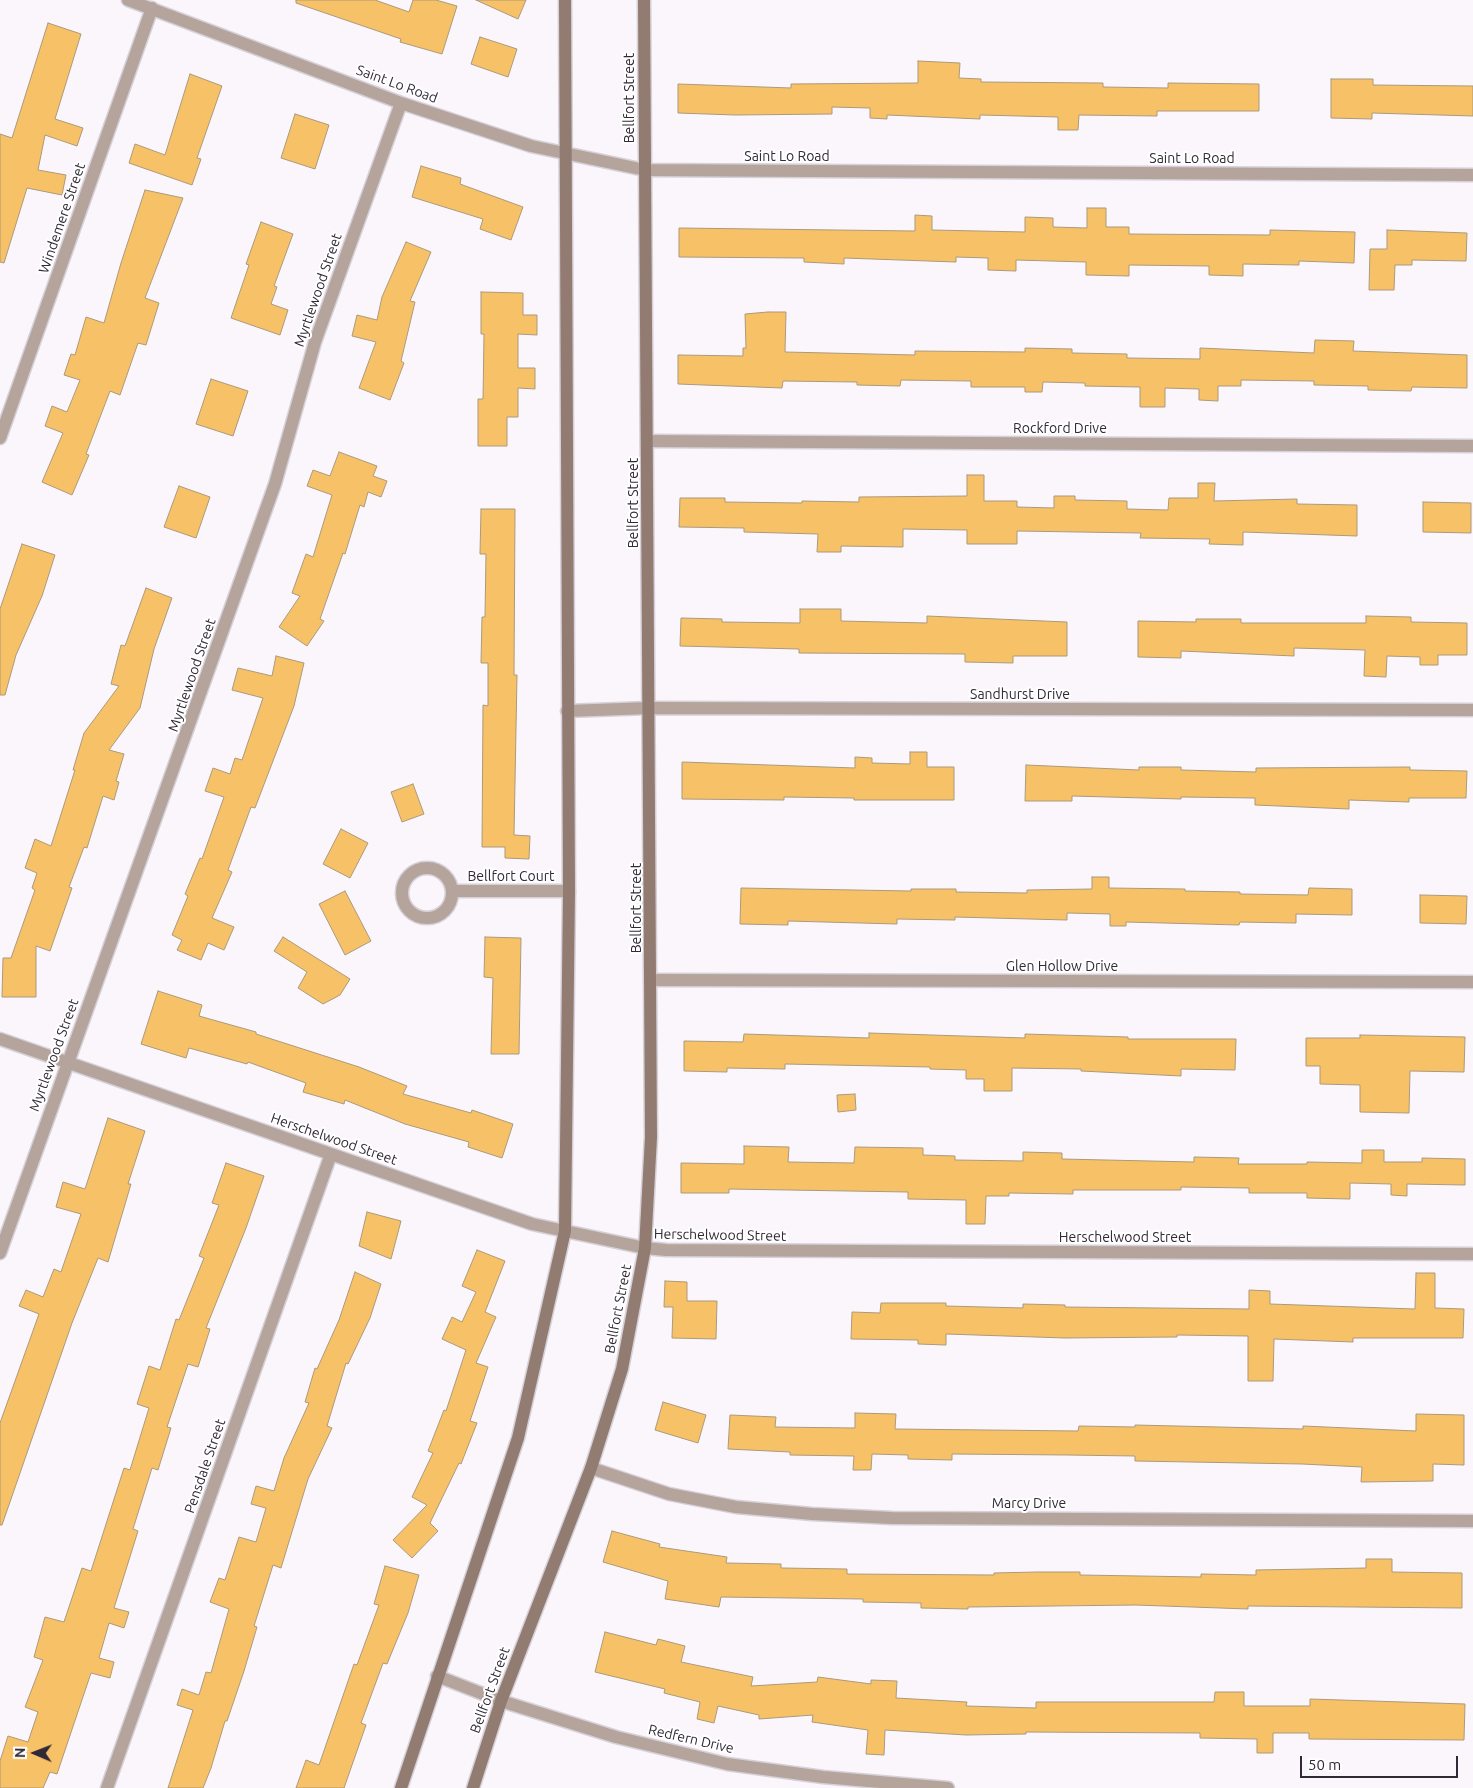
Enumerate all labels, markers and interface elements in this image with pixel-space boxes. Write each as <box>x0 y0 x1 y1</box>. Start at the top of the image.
street label: Bellfort Street <box>621 53 637 143</box>
street label: Saint Lo Road <box>354 61 440 107</box>
street label: Saint Lo Road <box>744 148 830 164</box>
street label: Saint Lo Road <box>1149 150 1235 166</box>
street label: Windemere Street <box>35 161 89 275</box>
street label: Myrtlewood Street <box>291 231 345 349</box>
street label: Rockford Drive <box>1013 420 1107 436</box>
street label: Bellfort Street <box>625 458 641 548</box>
street label: Myrtlewood Street <box>165 616 219 734</box>
street label: Sandhurst Drive <box>970 686 1070 702</box>
street label: Bellfort Street <box>628 863 644 953</box>
street label: Bellfort Court <box>467 868 555 884</box>
street label: Glen Hollow Drive <box>1006 958 1118 974</box>
street label: Myrtlewood Street <box>26 996 82 1114</box>
street label: Herschelwood Street <box>269 1109 399 1169</box>
street label: Herschelwood Street <box>654 1225 786 1245</box>
street label: Herschelwood Street <box>1059 1229 1191 1245</box>
street label: Bellfort Street <box>601 1263 635 1355</box>
street label: Pensdale Street <box>181 1416 229 1516</box>
street label: Marcy Drive <box>992 1495 1066 1511</box>
street label: Bellfort Street <box>467 1645 513 1735</box>
street label: Redfern Drive <box>647 1721 735 1757</box>
north arrow <box>10 1728 60 1778</box>
scale bar <box>1303 1746 1460 1778</box>
text: N <box>12 1747 28 1758</box>
text: 50 m <box>1308 1756 1341 1773</box>

